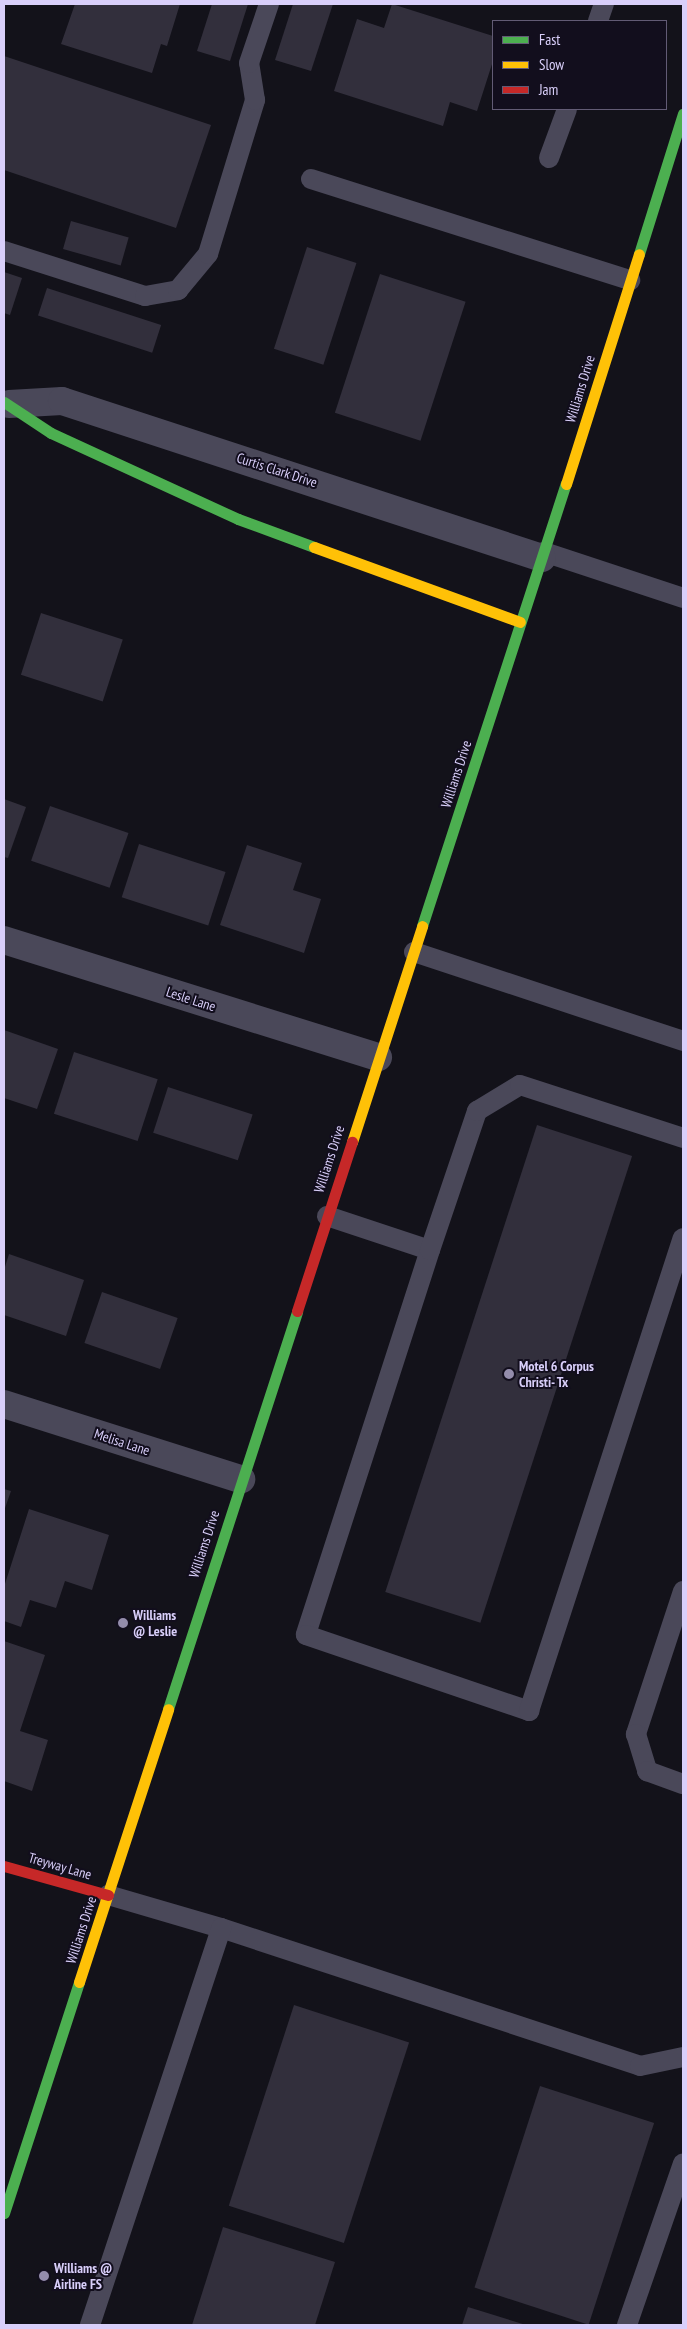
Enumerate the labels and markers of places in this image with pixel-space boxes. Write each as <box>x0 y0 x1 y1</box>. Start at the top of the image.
place label: Motel 6 Corpus Christi- Tx <box>519 1358 594 1390</box>
marker: Motel 6 Corpus Christi- Tx <box>503 1368 515 1380</box>
place label: Williams @ Leslie <box>133 1607 177 1640</box>
marker: Williams @ Leslie <box>117 1617 129 1629</box>
place label: Williams @ Airline FS <box>54 2260 112 2292</box>
marker: Williams @ Airline FS <box>38 2270 50 2282</box>

